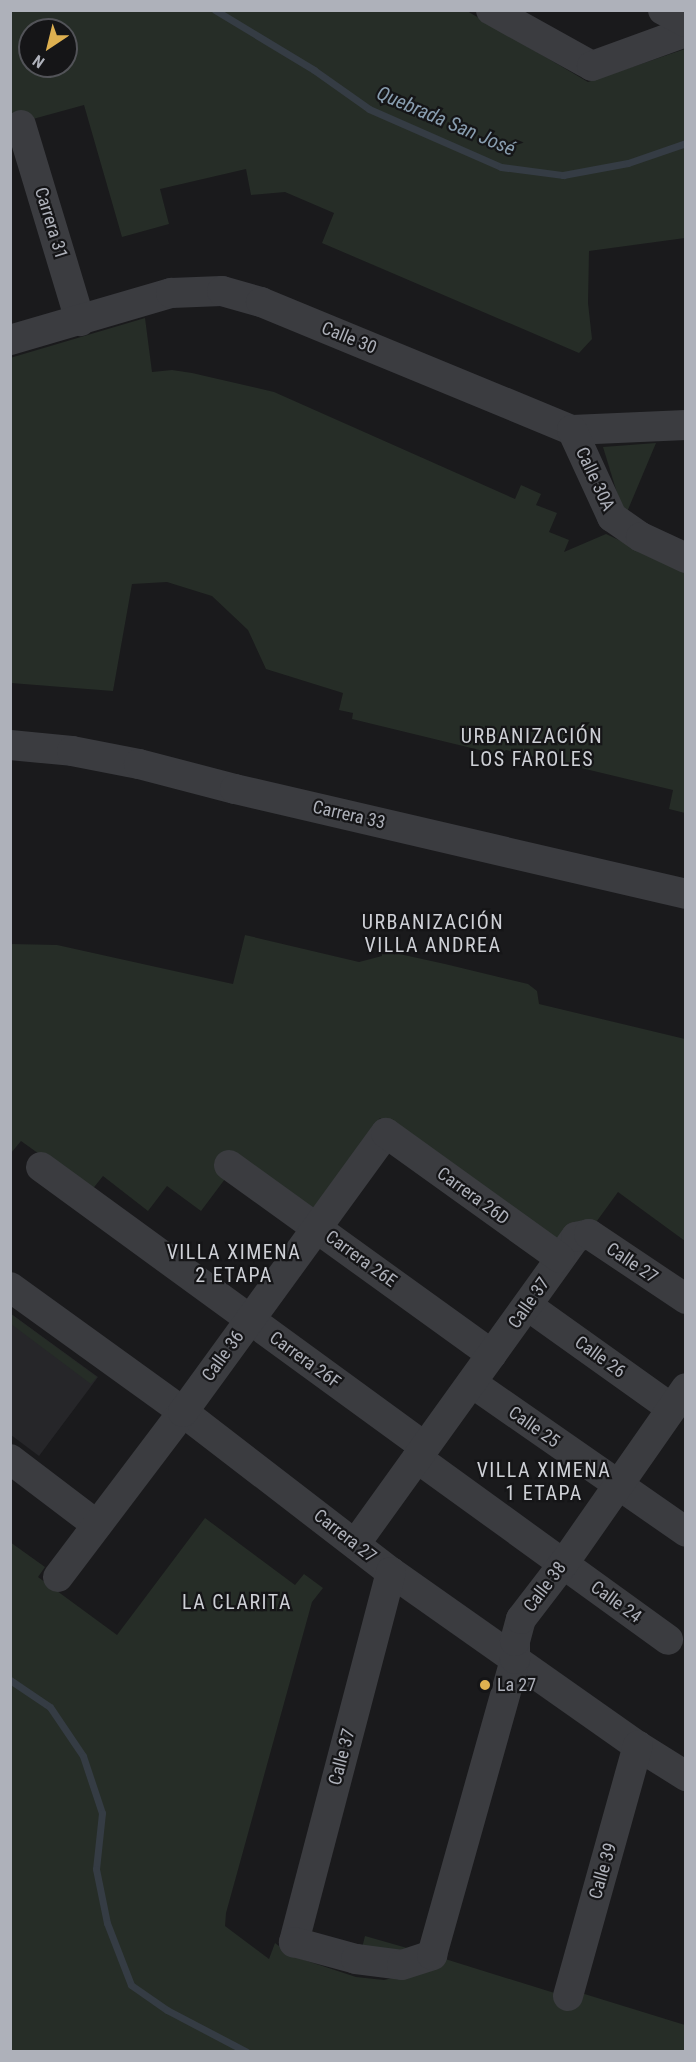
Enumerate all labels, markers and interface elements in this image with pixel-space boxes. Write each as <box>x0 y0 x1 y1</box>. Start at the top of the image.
north arrow <box>18 18 78 78</box>
text: N <box>29 51 48 72</box>
water label: Quebrada San José <box>373 81 519 161</box>
street label: Carrera 31 <box>30 185 72 261</box>
street label: Calle 30 <box>318 317 380 359</box>
street label: Calle 30A <box>571 444 619 514</box>
district label: URBANIZACIÓN LOS FAROLES <box>461 725 603 772</box>
street label: Carrera 33 <box>311 796 387 834</box>
district label: URBANIZACIÓN VILLA ANDREA <box>362 910 504 957</box>
street label: Carrera 26D <box>433 1163 513 1229</box>
street label: Carrera 26E <box>321 1226 401 1292</box>
street label: Calle 27 <box>602 1238 662 1288</box>
district label: VILLA XIMENA 2 ETAPA <box>167 1240 301 1287</box>
street label: Calle 37 <box>504 1273 554 1333</box>
street label: Calle 36 <box>197 1326 249 1386</box>
street label: Carrera 26F <box>265 1327 345 1393</box>
street label: Calle 26 <box>570 1331 630 1383</box>
street label: Calle 25 <box>504 1402 564 1452</box>
district label: VILLA XIMENA 1 ETAPA <box>477 1458 611 1505</box>
street label: Carrera 27 <box>309 1505 381 1567</box>
street label: Calle 38 <box>519 1558 571 1616</box>
street label: Calle 24 <box>586 1576 646 1628</box>
district label: LA CLARITA <box>182 1590 292 1614</box>
place label: La 27 <box>497 1674 536 1696</box>
marker: La 27 <box>478 1678 492 1692</box>
street label: Calle 37 <box>324 1726 360 1788</box>
street label: Calle 39 <box>585 1840 621 1902</box>

